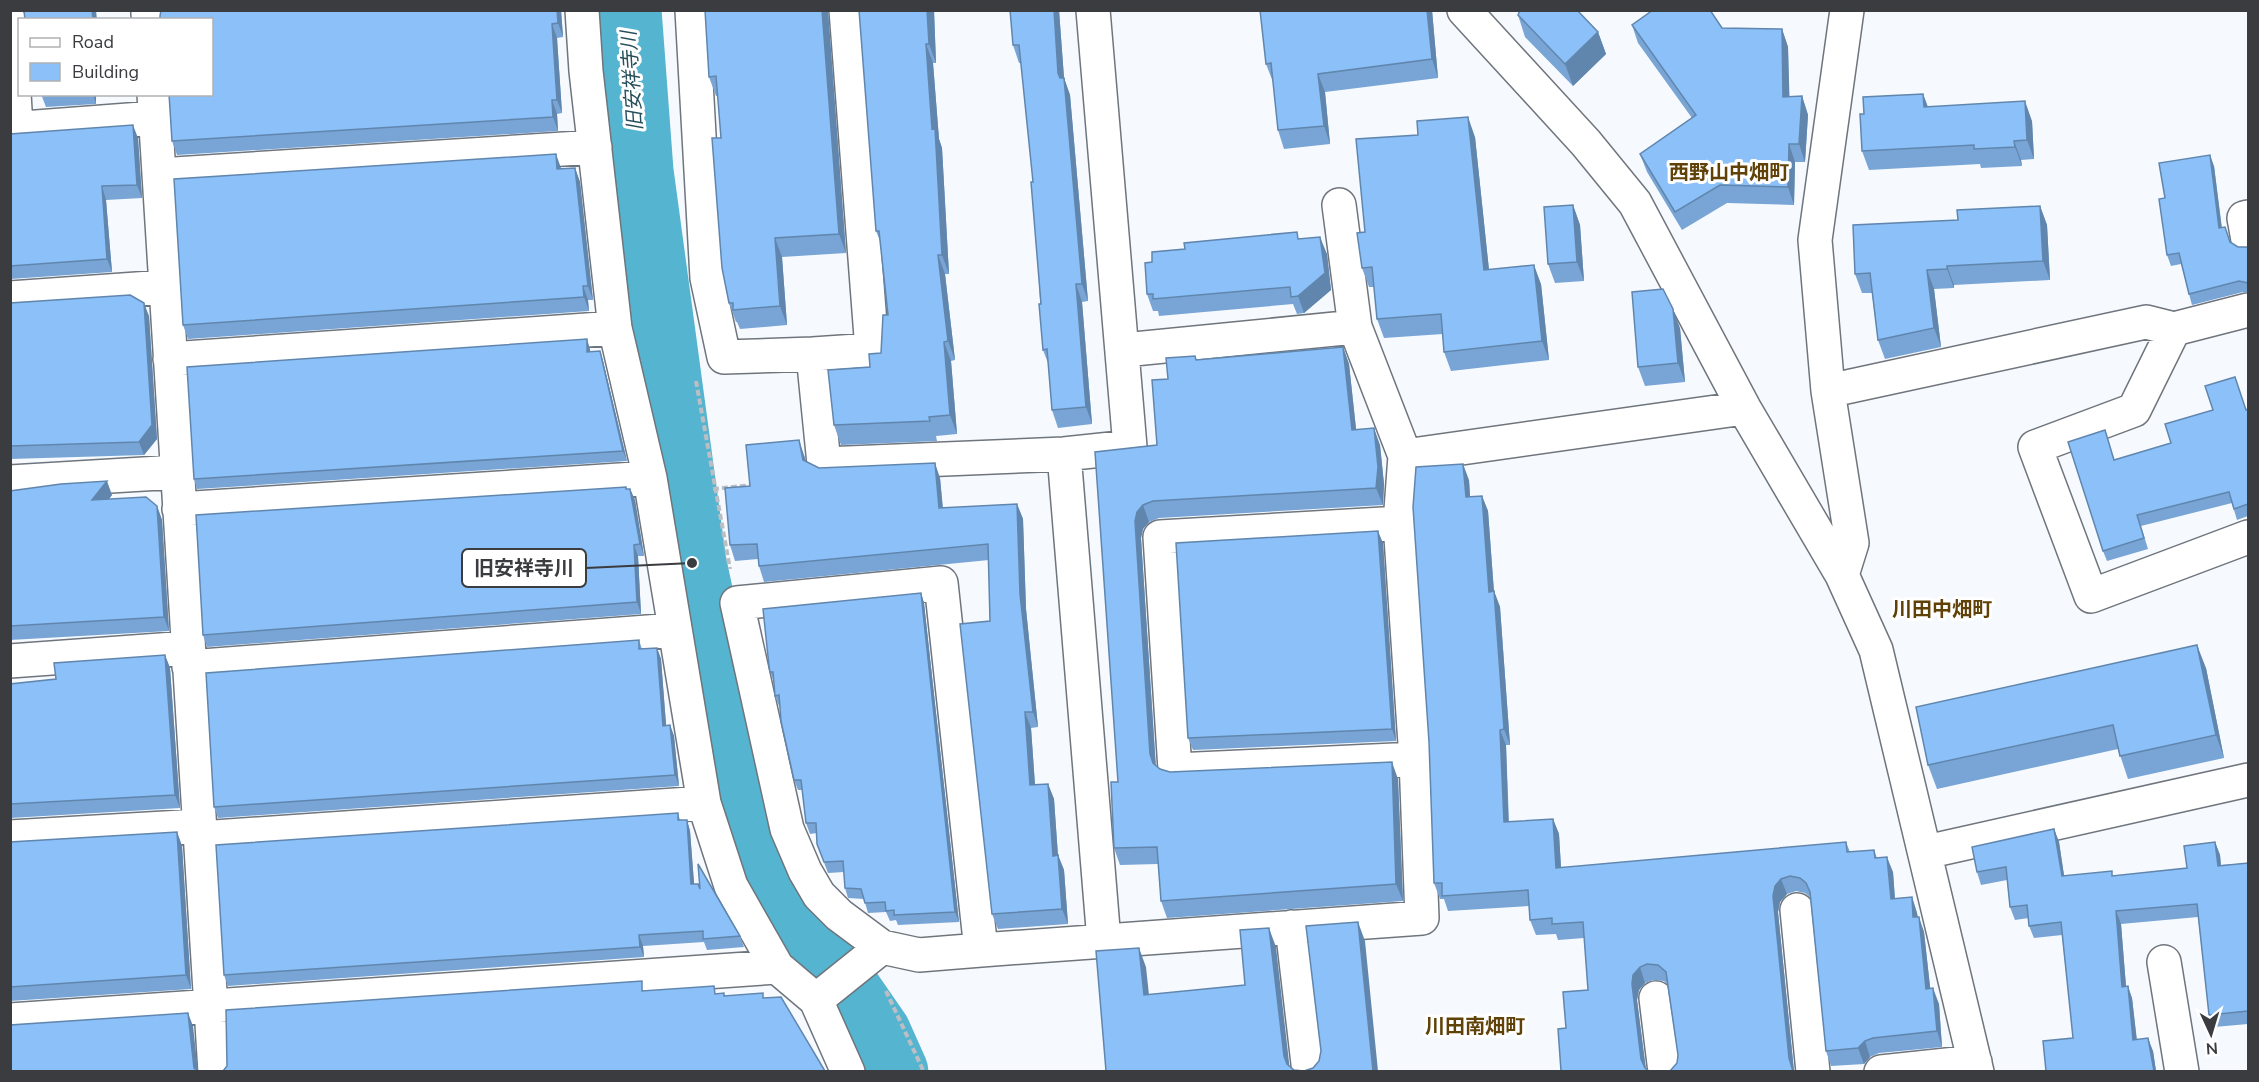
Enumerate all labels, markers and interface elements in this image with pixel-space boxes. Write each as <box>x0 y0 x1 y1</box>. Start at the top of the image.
legend <box>18 18 213 96</box>
water label: 旧安祥寺川 <box>615 28 649 132</box>
text: Road <box>72 30 114 54</box>
text: Building <box>72 60 139 84</box>
district label: 西野山中畑町 <box>1669 159 1789 186</box>
callout: 旧安祥寺川 <box>462 549 586 587</box>
text: 旧安祥寺川 <box>474 555 574 582</box>
district label: 川田中畑町 <box>1892 596 1992 623</box>
north arrow <box>2181 1004 2241 1064</box>
district label: 川田南畑町 <box>1425 1013 1525 1040</box>
text: N <box>2205 1037 2219 1059</box>

